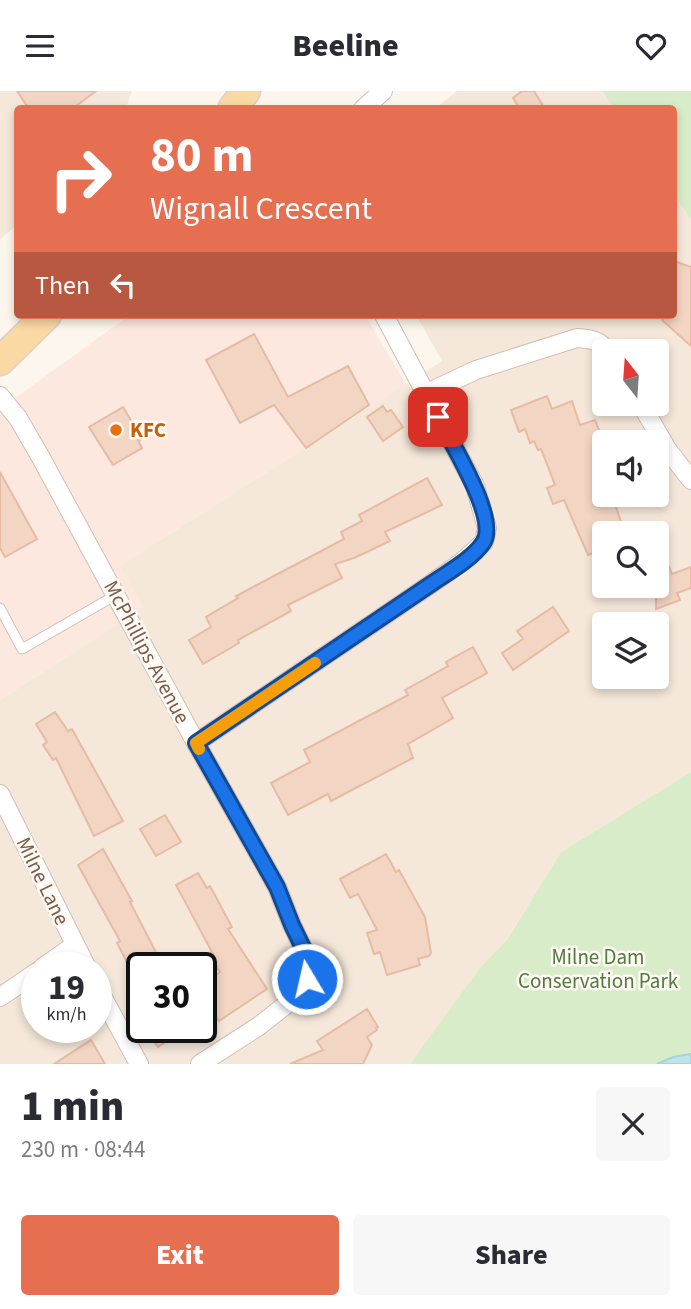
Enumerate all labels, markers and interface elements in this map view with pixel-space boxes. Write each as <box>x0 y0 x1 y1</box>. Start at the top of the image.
text: Beeline <box>292 23 399 69</box>
icon: menu <box>21 27 59 65</box>
icon: heart <box>632 27 670 65</box>
text: 80 m <box>150 121 254 191</box>
icon: right <box>35 133 126 224</box>
text: Wignall Crescent <box>150 186 372 232</box>
icon: left <box>104 266 142 304</box>
text: Then <box>35 267 90 304</box>
north arrow <box>592 339 668 417</box>
map controls <box>592 339 669 689</box>
pin <box>408 387 468 447</box>
icon: arrive <box>419 398 457 436</box>
place label: KFC <box>130 415 166 445</box>
marker: KFC <box>108 422 124 438</box>
button: sound <box>592 430 669 507</box>
button: search <box>592 521 669 598</box>
street label: McPhillips Avenue <box>97 575 197 729</box>
button: layers <box>592 612 669 689</box>
street label: Milne Lane <box>9 832 77 930</box>
position arrow <box>270 942 344 1016</box>
park label: Milne Dam Conservation Park <box>518 942 679 996</box>
speed limit sign: 30 <box>126 952 217 1043</box>
text: 19 <box>48 963 85 1013</box>
text: km/h <box>47 1002 86 1027</box>
text: 1 min <box>21 1077 124 1137</box>
button: close <box>596 1087 670 1161</box>
text: 230 m · 08:44 <box>21 1133 145 1166</box>
button: Exit <box>21 1215 339 1295</box>
button: Share <box>353 1215 670 1295</box>

